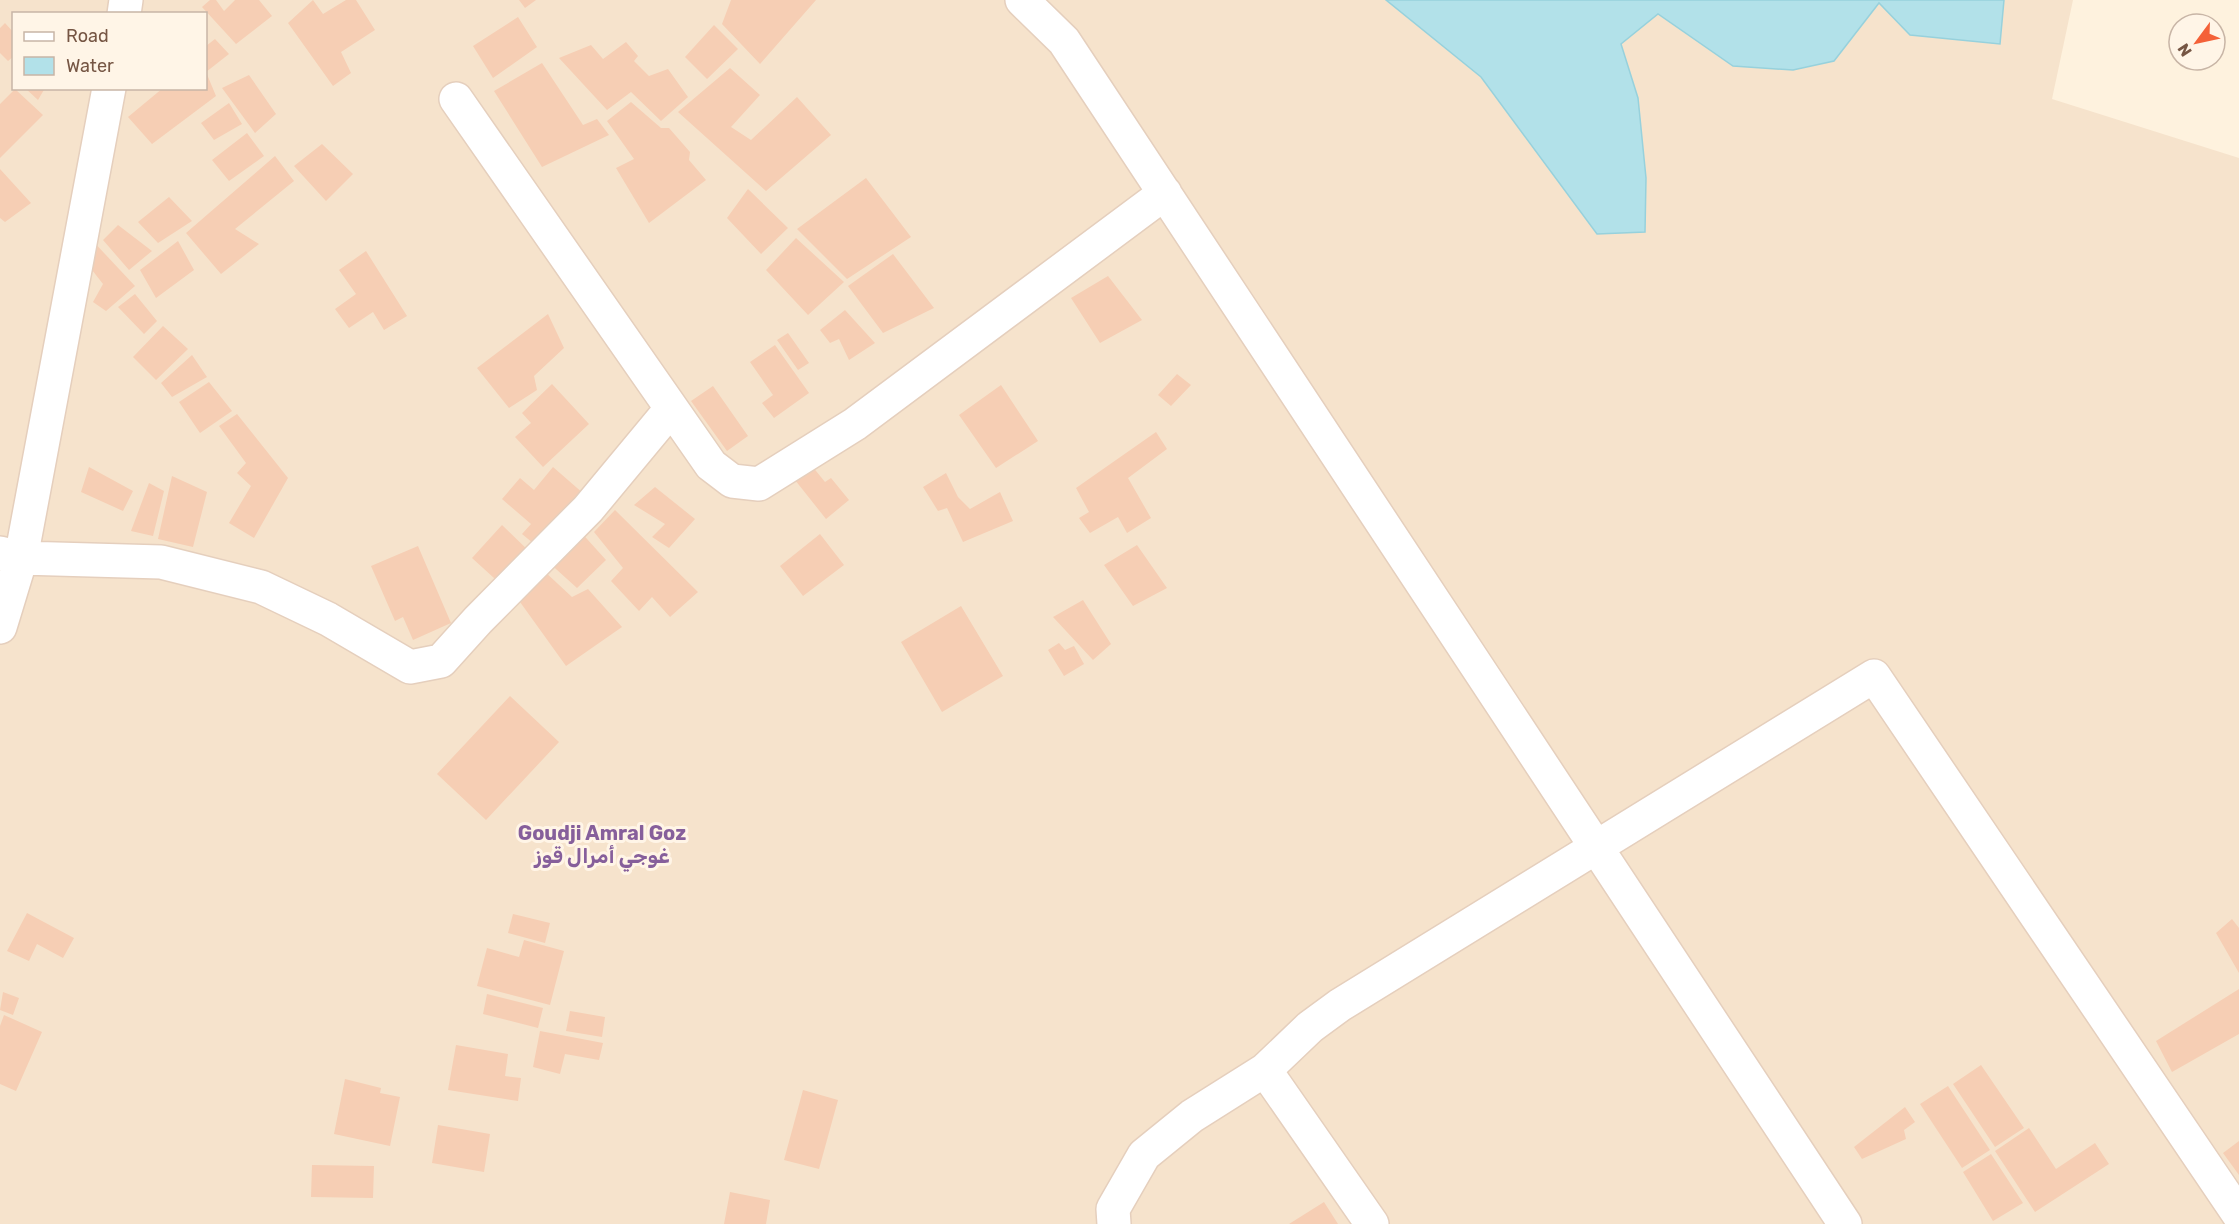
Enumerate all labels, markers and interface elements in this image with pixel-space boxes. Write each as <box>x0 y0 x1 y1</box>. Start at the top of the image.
legend <box>12 12 207 90</box>
north arrow <box>2167 12 2227 72</box>
text: Road <box>66 25 109 47</box>
text: N <box>2174 40 2196 60</box>
text: Water <box>66 55 114 77</box>
district label: Goudji Amral Goz غوجي أمرال قوز <box>518 821 686 872</box>

